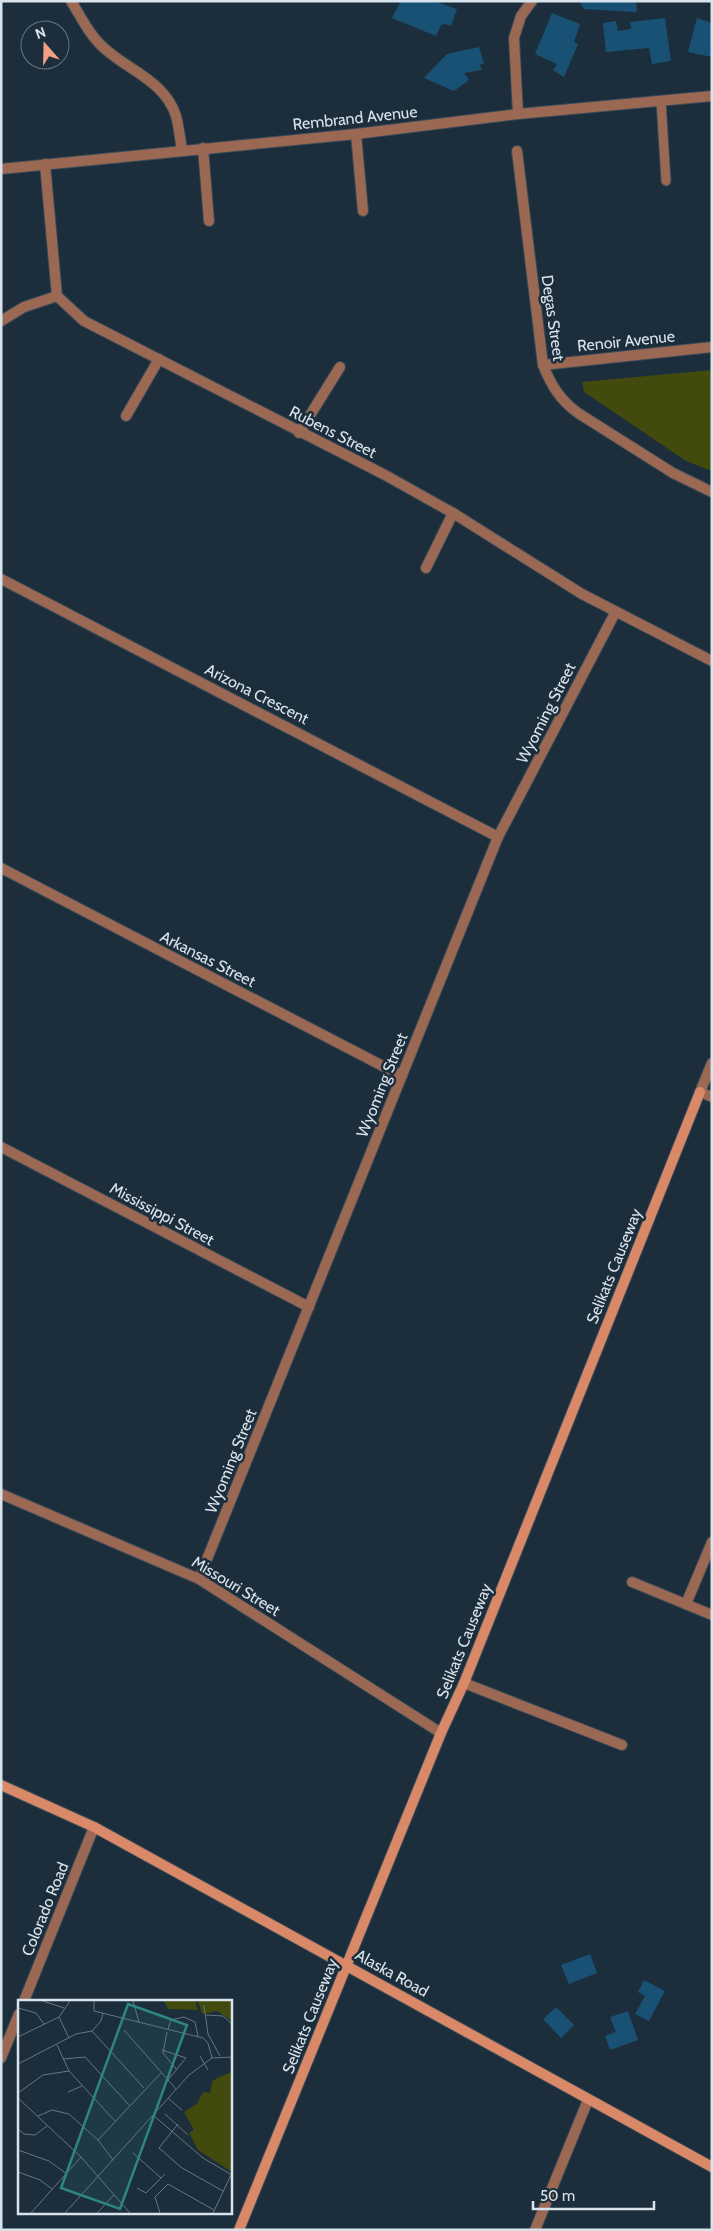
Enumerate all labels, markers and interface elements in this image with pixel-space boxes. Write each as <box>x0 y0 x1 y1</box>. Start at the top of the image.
north arrow <box>20 20 70 70</box>
text: N <box>33 23 48 43</box>
street label: Rembrand Avenue <box>292 102 418 134</box>
street label: Degas Street <box>538 274 569 363</box>
street label: Renoir Avenue <box>576 326 676 356</box>
street label: Rubens Street <box>286 402 380 462</box>
street label: Wyoming Street <box>512 659 580 767</box>
street label: Arizona Crescent <box>202 660 312 729</box>
street label: Arkansas Street <box>157 927 259 991</box>
street label: Wyoming Street <box>352 1030 412 1140</box>
street label: Mississippi Street <box>107 1179 218 1250</box>
street label: Selikats Causeway <box>582 1206 646 1326</box>
street label: Wyoming Street <box>201 1406 261 1516</box>
street label: Missouri Street <box>188 1552 284 1620</box>
street label: Selikats Causeway <box>432 1581 496 1701</box>
street label: Colorado Road <box>18 1859 72 1959</box>
street label: Alaska Road <box>352 1945 432 2001</box>
street label: Selikats Causeway <box>278 1956 342 2076</box>
inset map <box>18 2000 231 2214</box>
scale bar <box>533 2178 654 2210</box>
text: 50 m <box>540 2187 575 2205</box>

